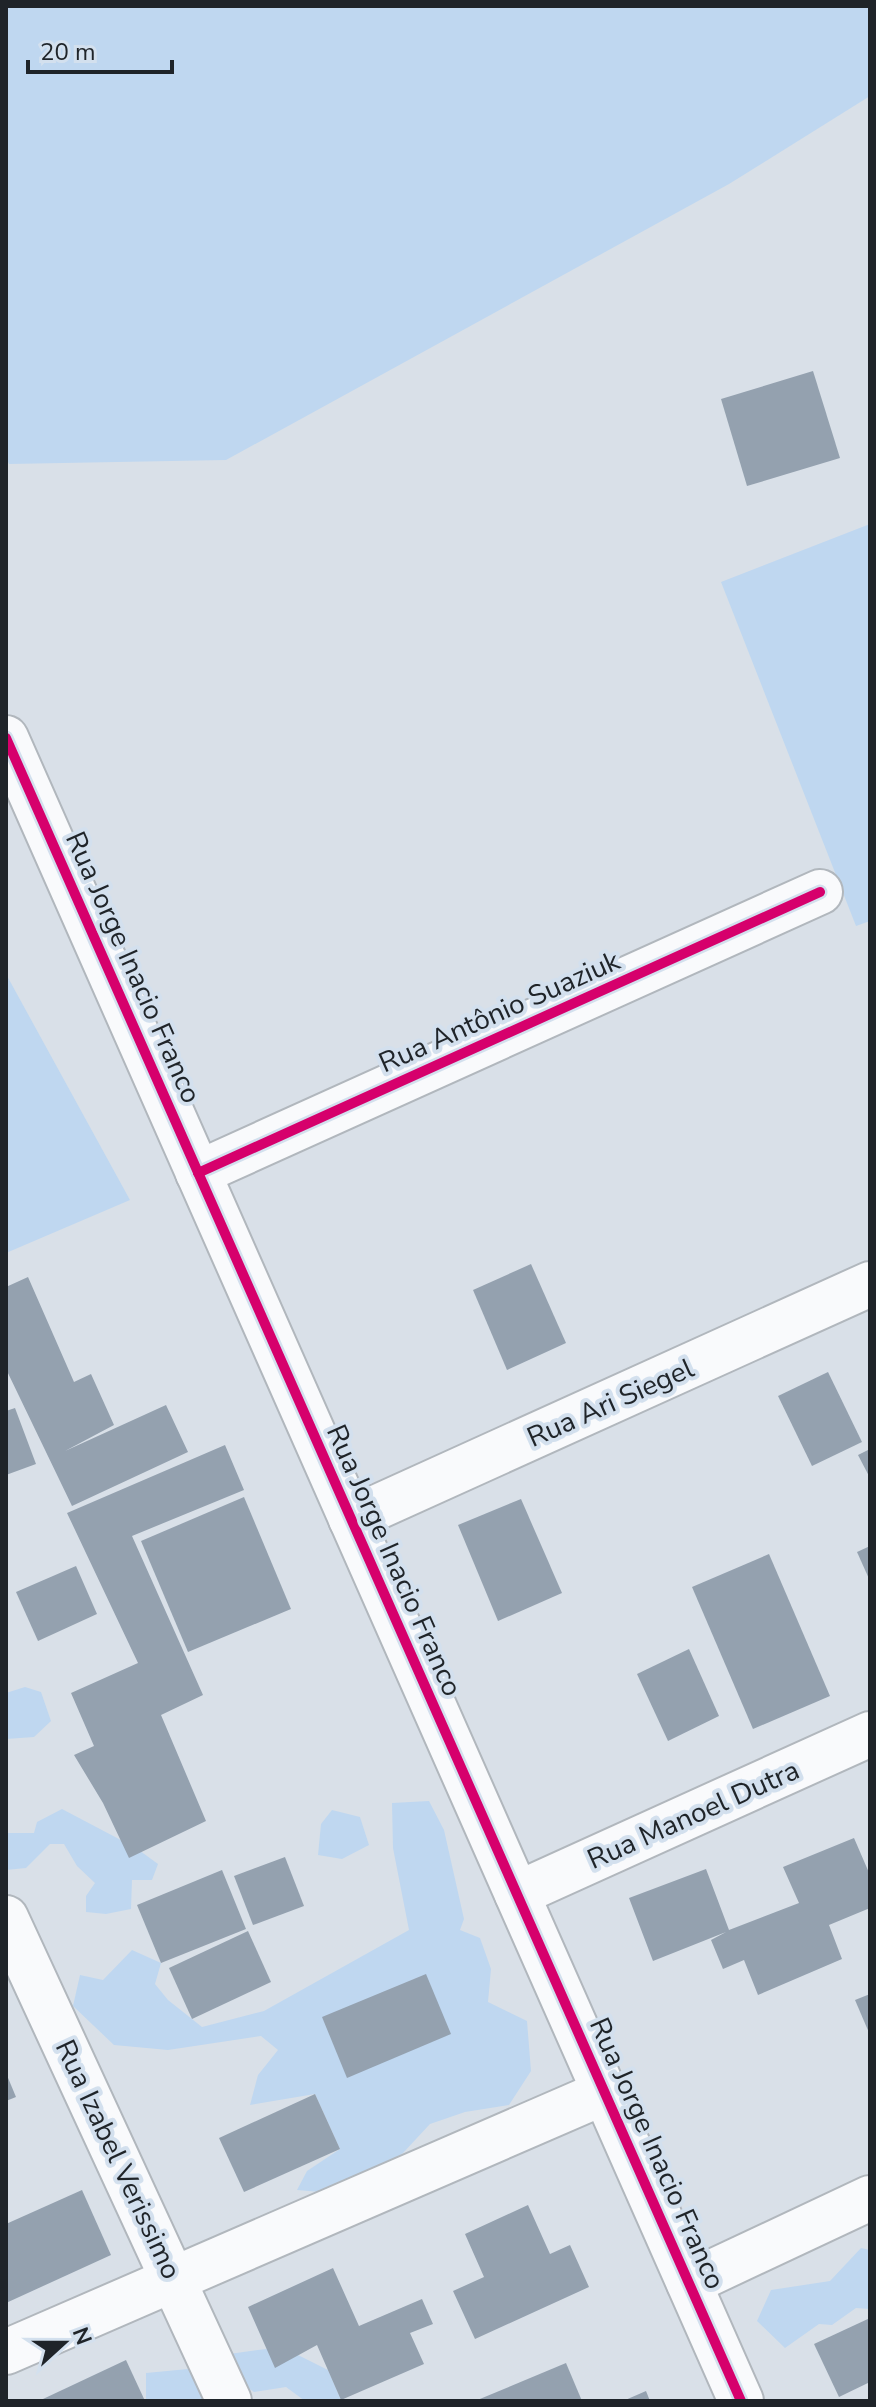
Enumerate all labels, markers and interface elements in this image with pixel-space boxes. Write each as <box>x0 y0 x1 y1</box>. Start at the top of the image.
scale bar <box>28 24 172 74</box>
text: 20 m <box>40 36 96 68</box>
street label: Rua Jorge Inacio Franco <box>56 826 210 1109</box>
street label: Rua Antônio Suaziuk <box>373 941 627 1082</box>
street label: Rua Ari Siegel <box>521 1349 700 1457</box>
street label: Rua Jorge Inacio Franco <box>317 1419 471 1702</box>
street label: Rua Manoel Dutra <box>581 1751 805 1879</box>
street label: Rua Jorge Inacio Franco <box>580 2012 734 2295</box>
street label: Rua Izabel Verissimo <box>46 2034 190 2285</box>
north arrow <box>24 2303 104 2383</box>
text: N <box>65 2323 99 2349</box>

